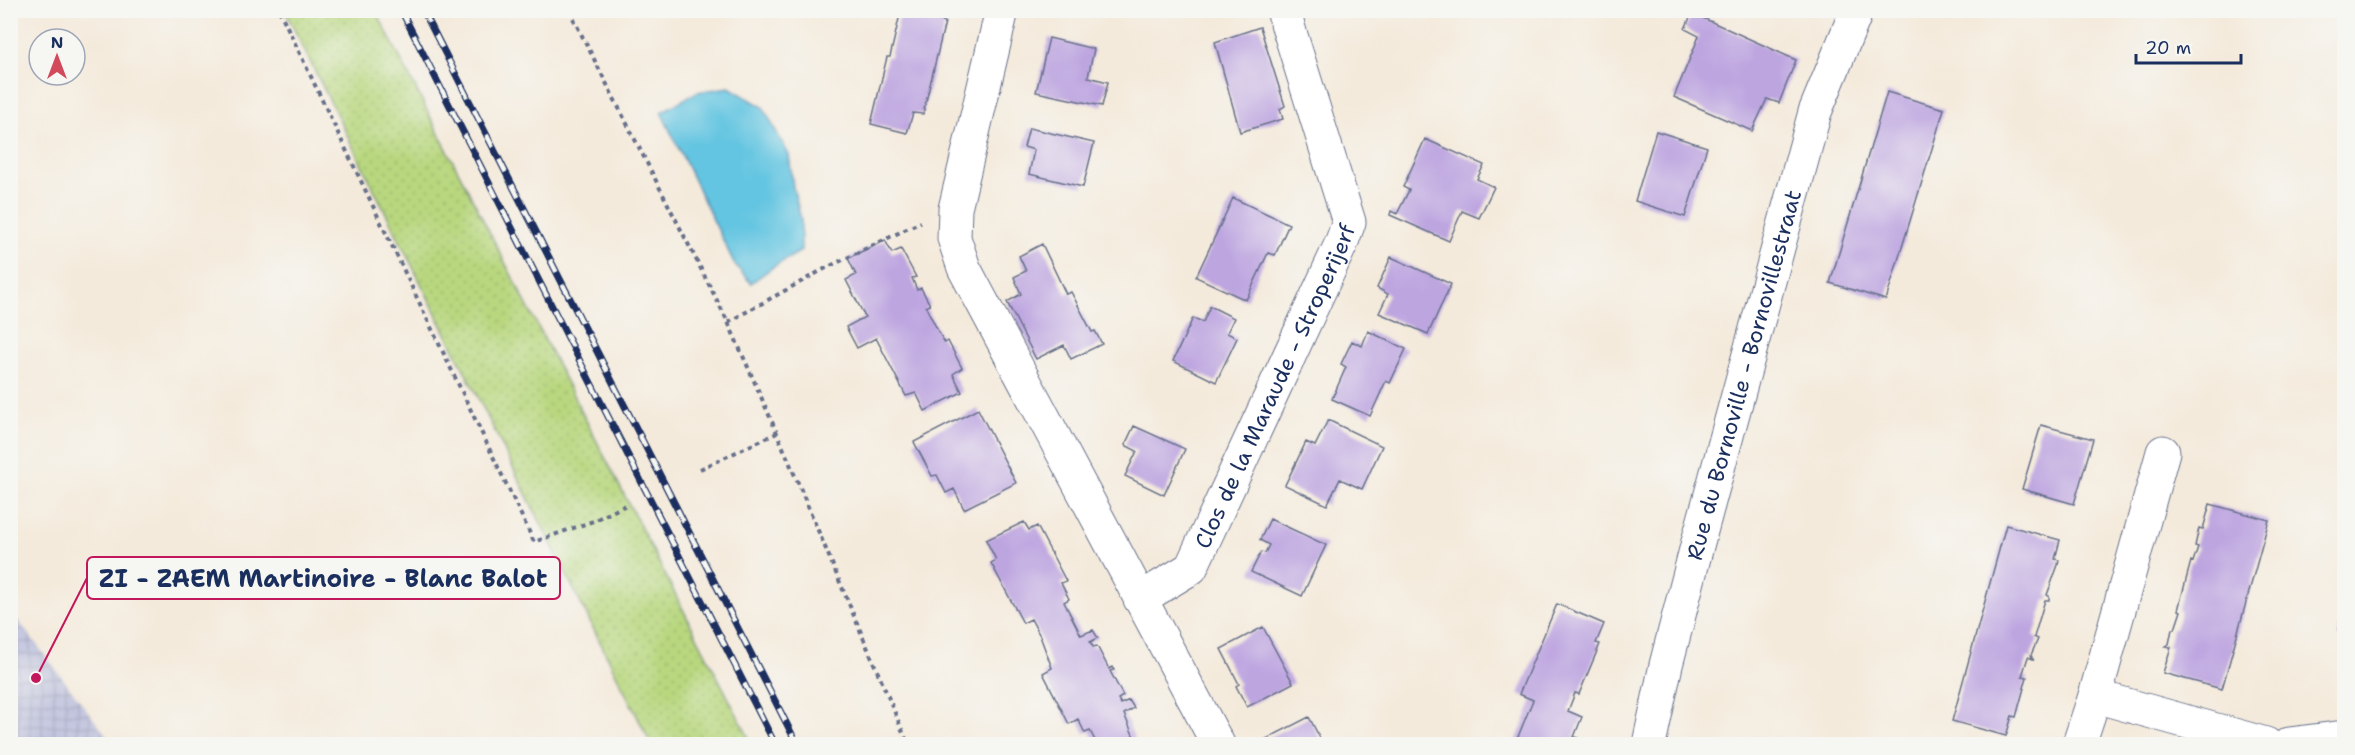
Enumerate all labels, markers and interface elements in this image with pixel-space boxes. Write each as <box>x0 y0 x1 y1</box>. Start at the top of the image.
north arrow <box>27 27 87 87</box>
scale bar <box>2136 27 2241 65</box>
text: N <box>51 32 63 53</box>
text: 20 m <box>2145 36 2191 60</box>
street label: Rue du Bornoville - Bornovillestraat <box>1680 187 1808 563</box>
street label: Clos de la Maraude - Stroperijerf <box>1188 219 1362 553</box>
callout: ZI - ZAEM Martinoire - Blanc Balot <box>87 557 560 599</box>
text: ZI - ZAEM Martinoire - Blanc Balot <box>99 563 548 595</box>

